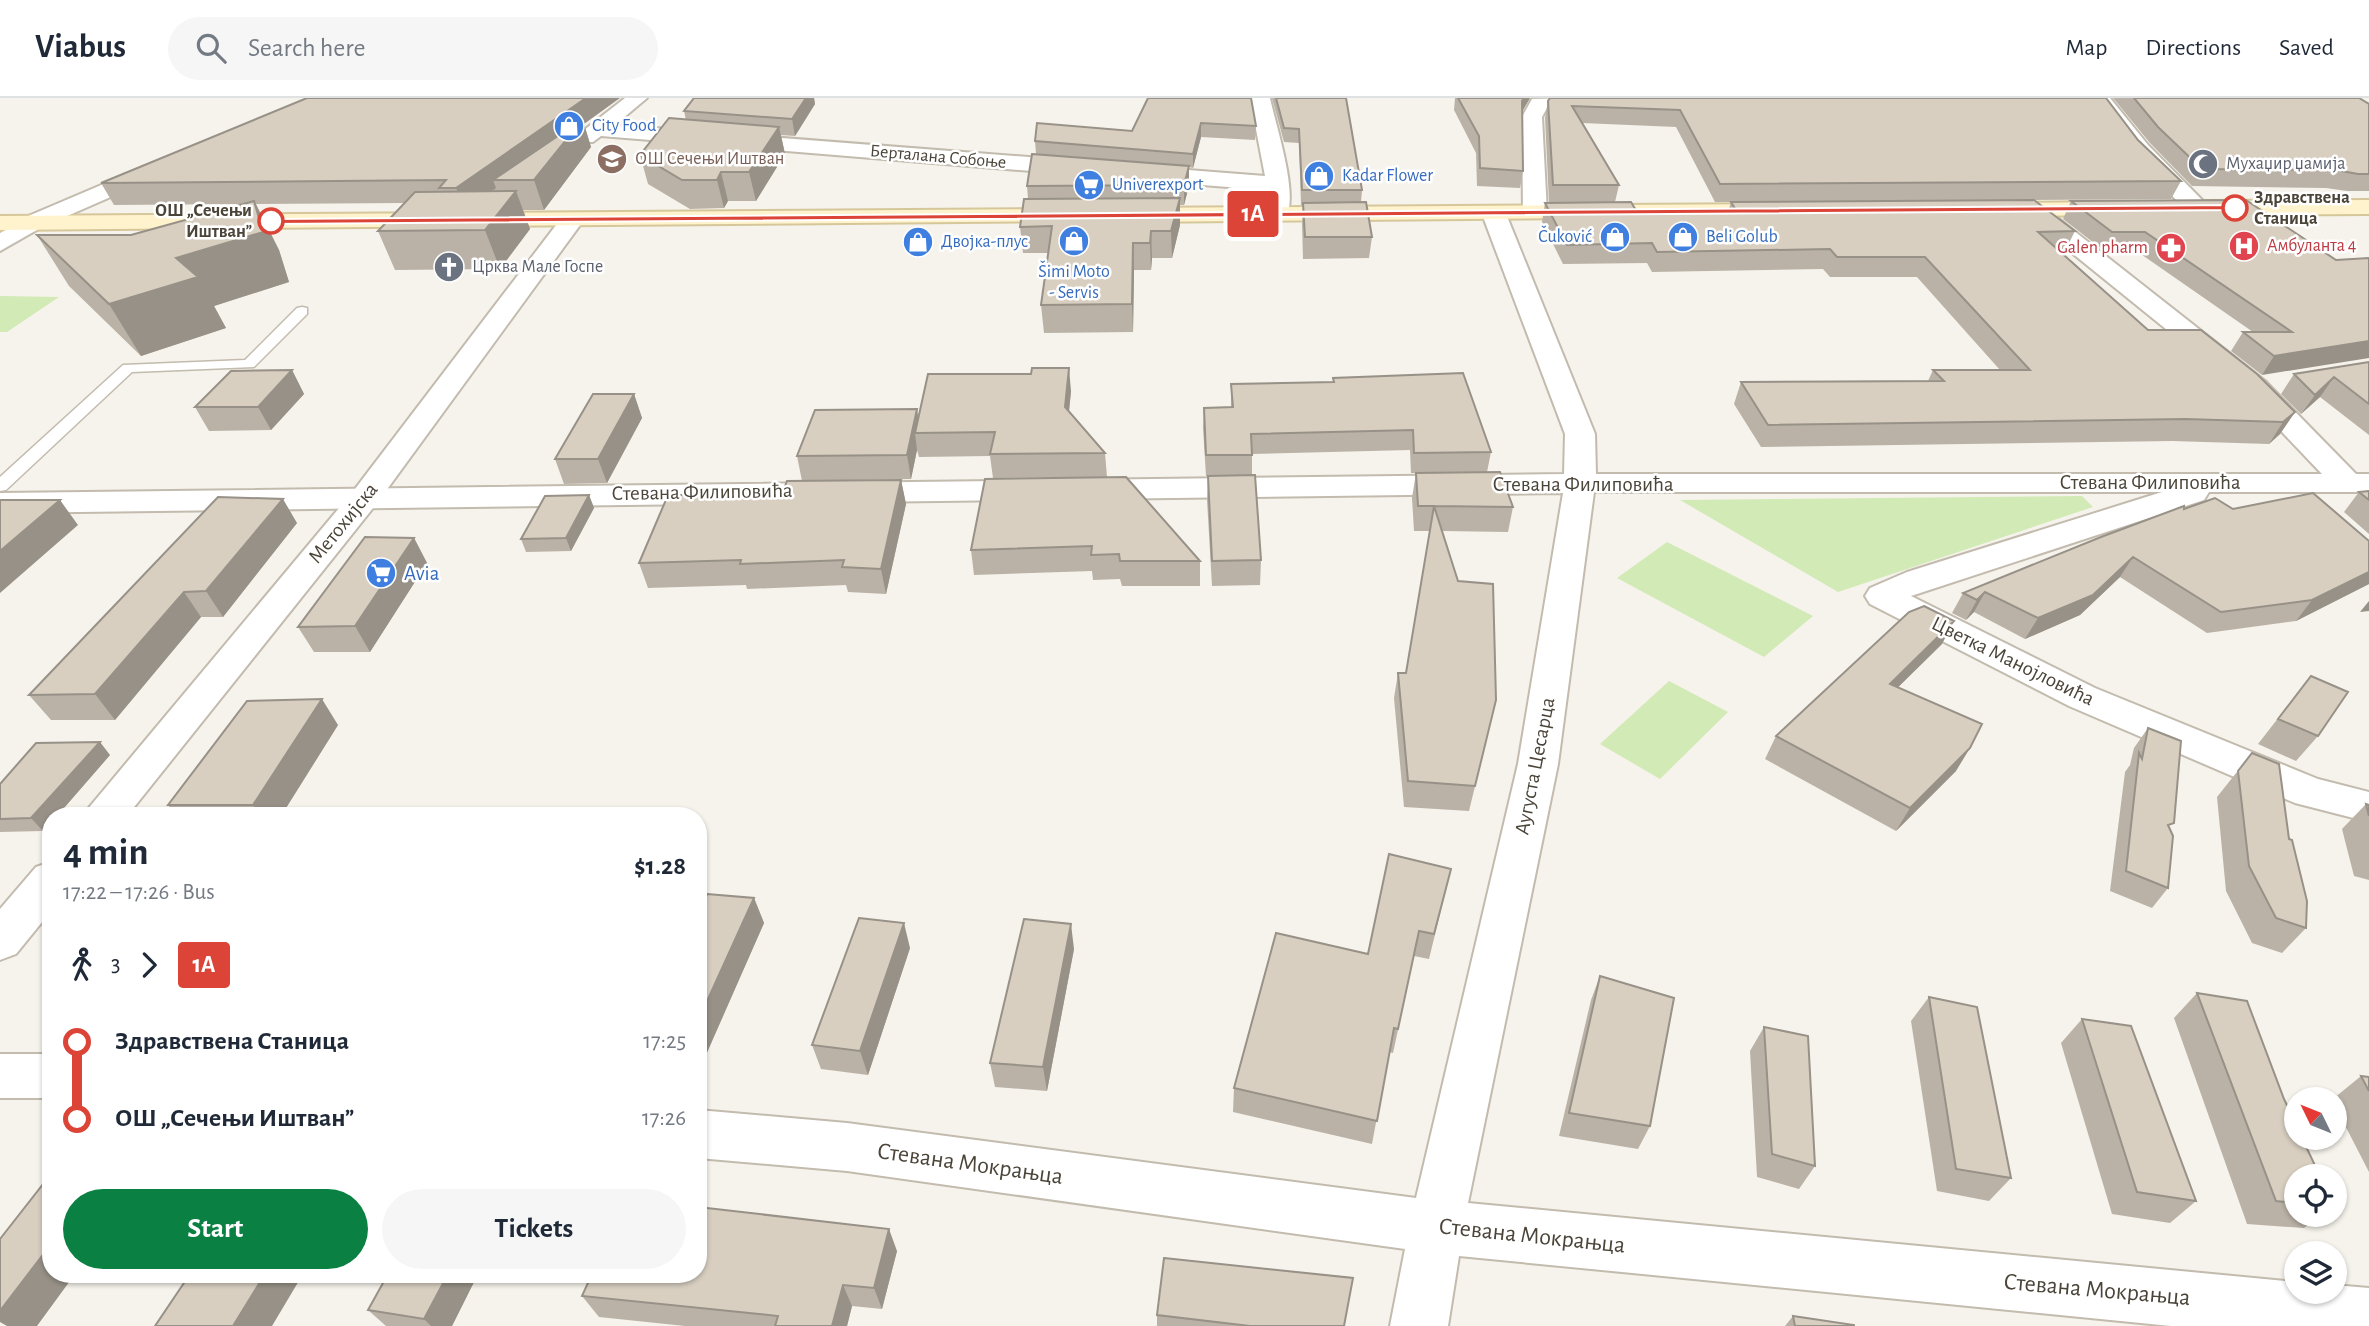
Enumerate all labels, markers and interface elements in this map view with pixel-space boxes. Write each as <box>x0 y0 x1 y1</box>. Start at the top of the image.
search box <box>168 17 658 80</box>
icon: search <box>192 29 230 67</box>
text: Viabus <box>35 31 126 64</box>
text: Search here <box>248 35 366 61</box>
text: Map <box>2065 36 2107 60</box>
text: Directions <box>2145 36 2241 60</box>
text: Saved <box>2279 36 2334 60</box>
shop icon: City Food <box>552 109 586 143</box>
place label: City Food <box>592 117 656 135</box>
street label: Берталана Собоње <box>869 141 1007 172</box>
school or university icon: ОШ Сечењи Иштван <box>595 142 629 176</box>
mosque icon: Мухаџир џамија <box>2186 147 2220 181</box>
place label: ОШ Сечењи Иштван <box>635 150 784 168</box>
place label: Мухаџир џамија <box>2226 155 2346 173</box>
shop icon: Kadar Flower <box>1302 159 1336 193</box>
place label: Kadar Flower <box>1342 167 1433 185</box>
supermarket icon: Univerexport <box>1072 168 1106 202</box>
place label: Univerexport <box>1112 176 1204 194</box>
place label: Здравствена Станица <box>2254 189 2350 228</box>
line badge: 1A <box>1222 191 1284 237</box>
marker: Здравствена Станица <box>2222 195 2248 221</box>
place label: ОШ „Сечењи Иштван” <box>155 202 252 241</box>
text: 1A <box>1241 202 1265 226</box>
marker: ОШ „Сечењи Иштван” <box>258 208 284 234</box>
shop icon: Čuković <box>1598 220 1632 254</box>
shop icon: Beli Golub <box>1666 220 1700 254</box>
shop icon: Šimi Moto - Servis <box>1057 224 1091 258</box>
shop icon: Двојка-плус <box>901 225 935 259</box>
place label: Čuković <box>1538 225 1592 246</box>
place label: Beli Golub <box>1706 228 1778 246</box>
hospital icon: Амбуланта 4 <box>2227 229 2261 263</box>
pharmacy icon: Galen pharm <box>2154 231 2188 265</box>
place label: Двојка-плус <box>941 233 1028 251</box>
place label: Амбуланта 4 <box>2267 236 2357 255</box>
place label: Galen pharm <box>2057 239 2148 257</box>
church icon: Црква Мале Госпе <box>432 250 466 284</box>
place label: Црква Мале Госпе <box>472 258 603 276</box>
place label: Šimi Moto - Servis <box>1038 260 1110 302</box>
street label: Стевана Филиповића <box>2059 472 2241 493</box>
street label: Стевана Филиповића <box>1492 474 1674 495</box>
street label: Метохијска <box>304 478 382 567</box>
street label: Стевана Филиповића <box>611 480 793 504</box>
supermarket icon: Avia <box>364 556 398 590</box>
place label: Avia <box>404 563 440 584</box>
street label: Цветка Манојловића <box>1928 613 2098 710</box>
street label: Аугуста Цесарца <box>1511 695 1559 836</box>
text: 4 min <box>63 834 149 872</box>
text: $1.28 <box>634 853 686 879</box>
text: 17:22 – 17:26 · Bus <box>63 881 215 904</box>
icon: walk <box>63 946 101 984</box>
icon: forward <box>130 946 168 984</box>
text: 3 <box>111 953 120 976</box>
text: 1A <box>192 953 216 977</box>
text: Здравствена Станица <box>115 1028 349 1054</box>
text: 17:25 <box>643 1030 686 1053</box>
north arrow <box>2284 1087 2347 1150</box>
map controls <box>2284 1087 2347 1304</box>
text: ОШ „Сечењи Иштван” <box>115 1105 354 1131</box>
text: 17:26 <box>642 1107 686 1130</box>
street label: Стевана Мокрањца <box>875 1139 1065 1189</box>
button: locate <box>2284 1164 2347 1227</box>
button: Start <box>63 1189 368 1269</box>
button: Tickets <box>382 1189 686 1269</box>
street label: Стевана Мокрањца <box>1438 1214 1627 1258</box>
button: layers <box>2284 1241 2347 1304</box>
street label: Стевана Мокрањца <box>2003 1270 2191 1310</box>

